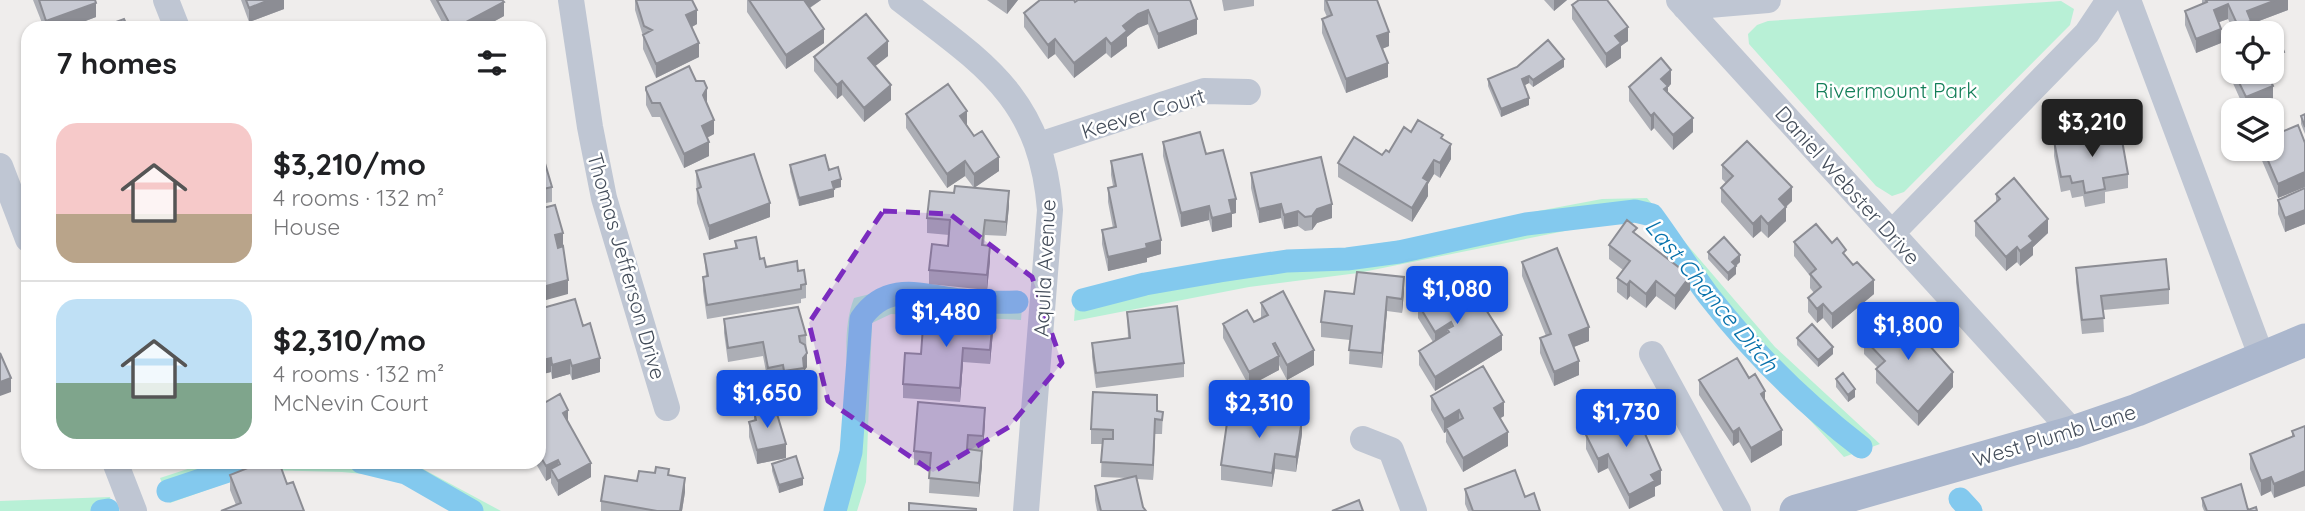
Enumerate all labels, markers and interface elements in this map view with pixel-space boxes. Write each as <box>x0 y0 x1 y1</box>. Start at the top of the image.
map controls <box>2221 21 2284 161</box>
button: locate <box>2221 21 2284 84</box>
text: 7 homes <box>56 44 177 82</box>
icon: filters <box>473 44 511 82</box>
park label: Rivermount Park <box>1815 77 1977 103</box>
street label: Keever Court <box>1078 82 1208 144</box>
button: layers <box>2221 98 2284 161</box>
street label: Daniel Webster Drive <box>1770 100 1926 270</box>
pin: $3,210 <box>2035 100 2149 159</box>
text: $3,210 <box>2058 107 2126 136</box>
text: $3,210/mo <box>273 145 426 183</box>
street label: Thomas Jefferson Drive <box>582 150 672 382</box>
icon: home <box>112 151 196 235</box>
text: 4 rooms · 132 m² <box>273 183 444 212</box>
street label: Aquila Avenue <box>1027 198 1061 338</box>
text: House <box>273 212 340 241</box>
water label: Last Chance Ditch <box>1639 212 1785 378</box>
pin: $1,080 <box>1400 266 1514 326</box>
text: $1,080 <box>1422 274 1492 303</box>
pin: $1,480 <box>889 290 1003 349</box>
text: $1,480 <box>911 297 981 326</box>
pin: $1,800 <box>1851 302 1965 362</box>
text: $1,800 <box>1873 310 1943 339</box>
text: $2,310/mo <box>273 321 426 359</box>
icon: home <box>112 327 196 411</box>
text: 4 rooms · 132 m² <box>273 359 444 388</box>
pin: $1,650 <box>710 370 824 430</box>
text: $1,650 <box>732 378 802 407</box>
pin: $2,310 <box>1202 380 1316 440</box>
text: McNevin Court <box>273 388 429 417</box>
text: $2,310 <box>1225 388 1293 417</box>
pin: $1,730 <box>1569 390 1683 449</box>
text: $1,730 <box>1592 397 1660 426</box>
street label: West Plumb Lane <box>1969 398 2139 472</box>

